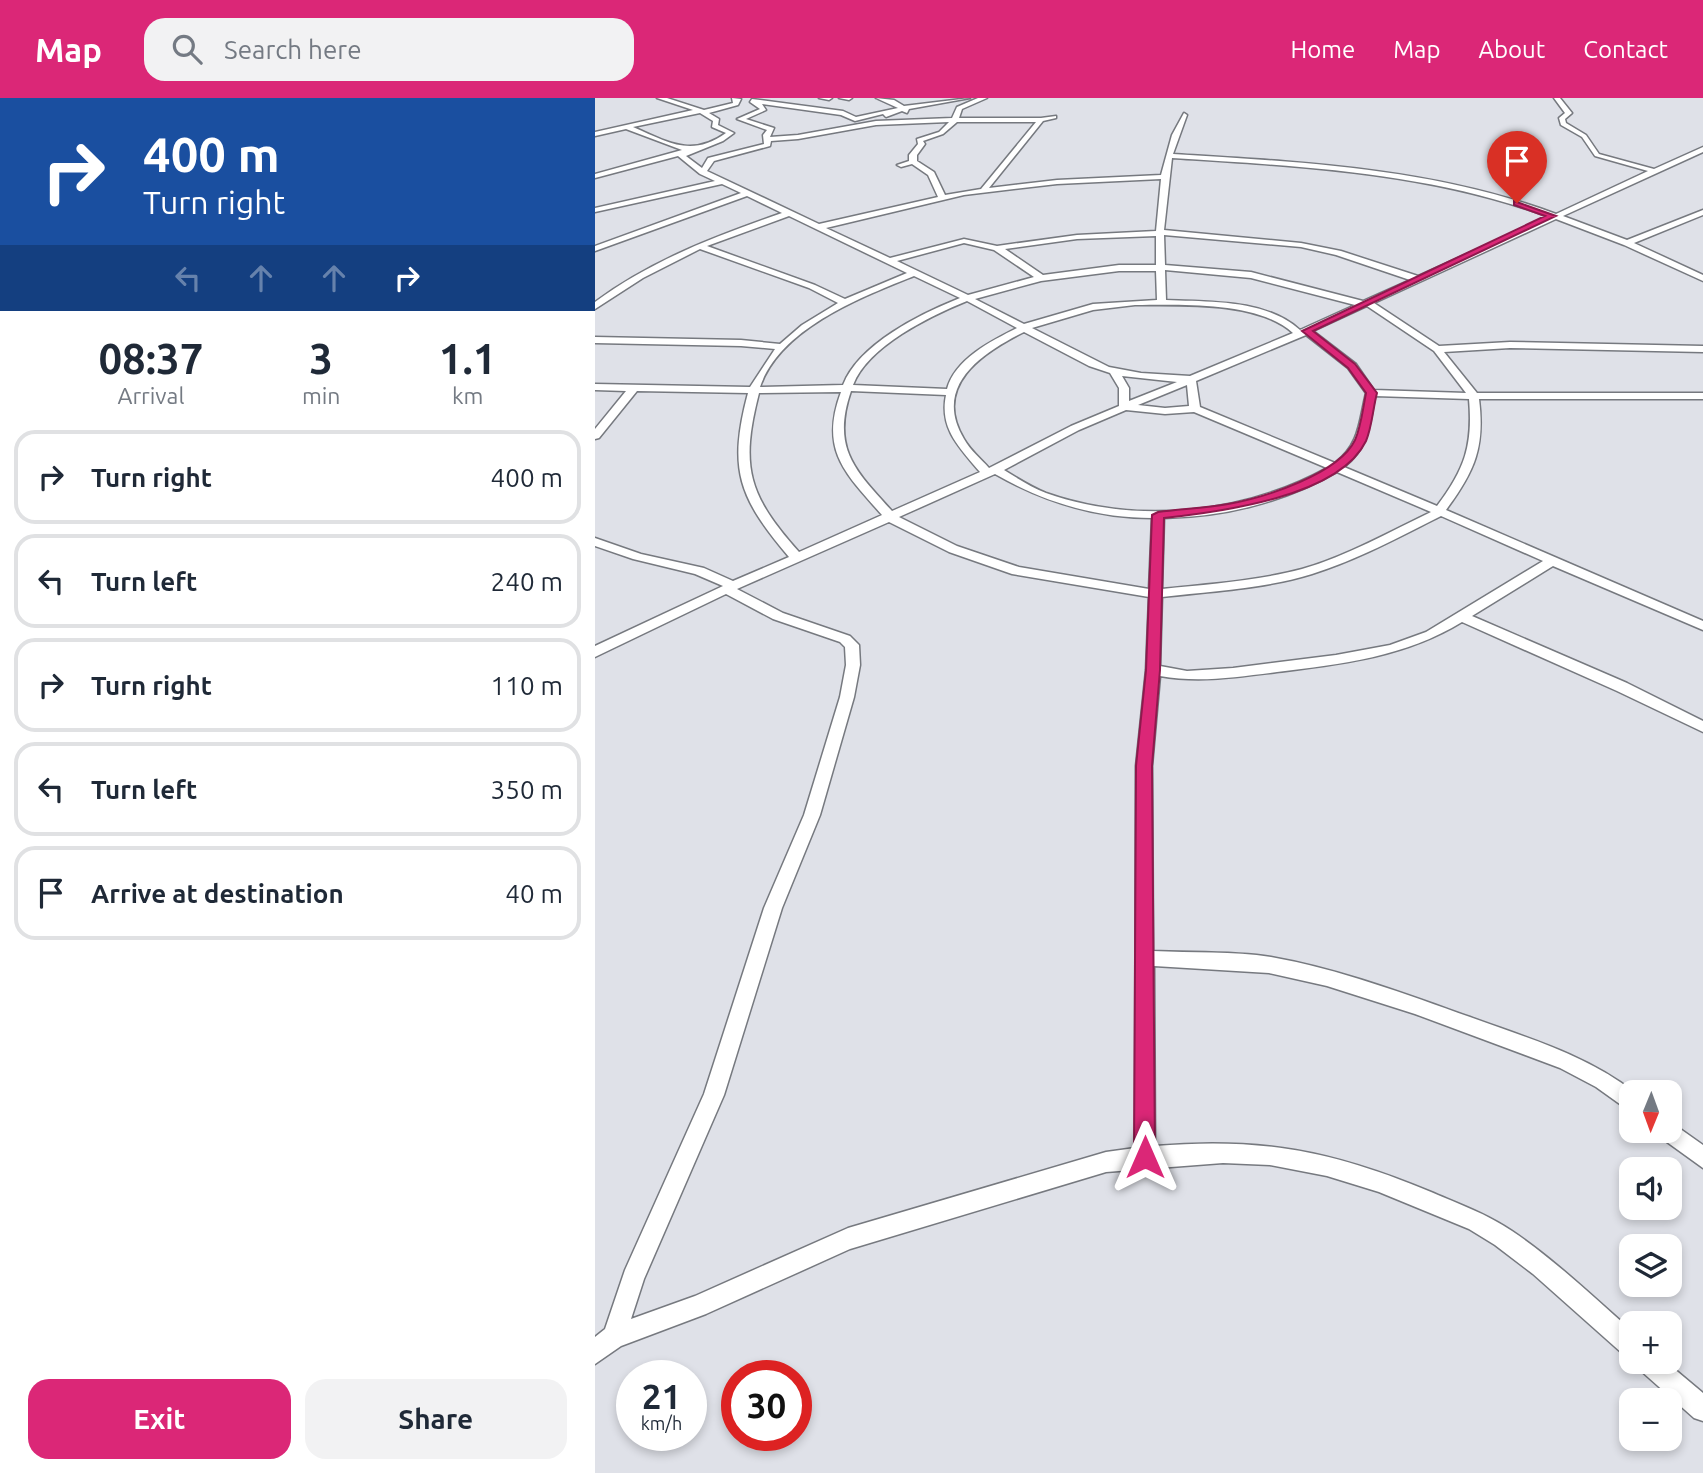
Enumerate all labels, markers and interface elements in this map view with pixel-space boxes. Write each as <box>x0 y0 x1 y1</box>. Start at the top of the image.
search box <box>144 18 634 81</box>
icon: search <box>168 30 206 68</box>
text: Map <box>35 31 102 68</box>
text: Search here <box>224 35 362 64</box>
text: Home <box>1290 36 1355 63</box>
text: Map <box>1393 36 1440 63</box>
text: About <box>1478 36 1545 63</box>
text: Contact <box>1583 36 1668 63</box>
icon: right <box>28 126 119 217</box>
text: 400 m <box>143 126 280 181</box>
pin <box>1487 131 1547 203</box>
icon: arrive <box>1498 142 1536 180</box>
text: Turn right <box>143 184 285 220</box>
icon: left <box>169 259 207 297</box>
icon: ahead <box>242 259 280 297</box>
icon: ahead <box>315 259 353 297</box>
icon: right <box>388 259 426 297</box>
text: 08:37 <box>98 335 203 382</box>
text: 3 <box>309 335 333 382</box>
text: 1.1 <box>439 335 497 382</box>
text: Arrival <box>117 383 184 408</box>
text: min <box>302 383 340 408</box>
text: km <box>452 383 483 408</box>
icon: right <box>32 458 70 496</box>
text: Turn right <box>91 463 212 492</box>
text: 400 m <box>491 463 563 492</box>
icon: left <box>32 562 70 600</box>
text: Turn left <box>91 567 197 596</box>
text: 240 m <box>491 567 563 596</box>
icon: right <box>32 666 70 704</box>
text: Turn right <box>91 671 212 700</box>
text: 110 m <box>491 671 563 700</box>
icon: left <box>32 770 70 808</box>
text: Turn left <box>91 775 197 804</box>
text: 350 m <box>491 775 563 804</box>
icon: arrive <box>32 874 70 912</box>
text: Arrive at destination <box>91 879 344 908</box>
text: 40 m <box>505 879 563 908</box>
north arrow <box>1619 1080 1682 1143</box>
map controls <box>1619 1080 1682 1451</box>
position arrow <box>1108 1120 1182 1194</box>
button: sound <box>1619 1157 1682 1220</box>
button: layers <box>1619 1234 1682 1297</box>
button: + <box>1619 1311 1682 1374</box>
speed limit sign: 30 <box>721 1360 812 1451</box>
text: 21 <box>642 1376 681 1416</box>
button: Exit <box>28 1379 291 1459</box>
button: Share <box>305 1379 567 1459</box>
button: − <box>1619 1388 1682 1451</box>
text: km/h <box>641 1413 682 1433</box>

